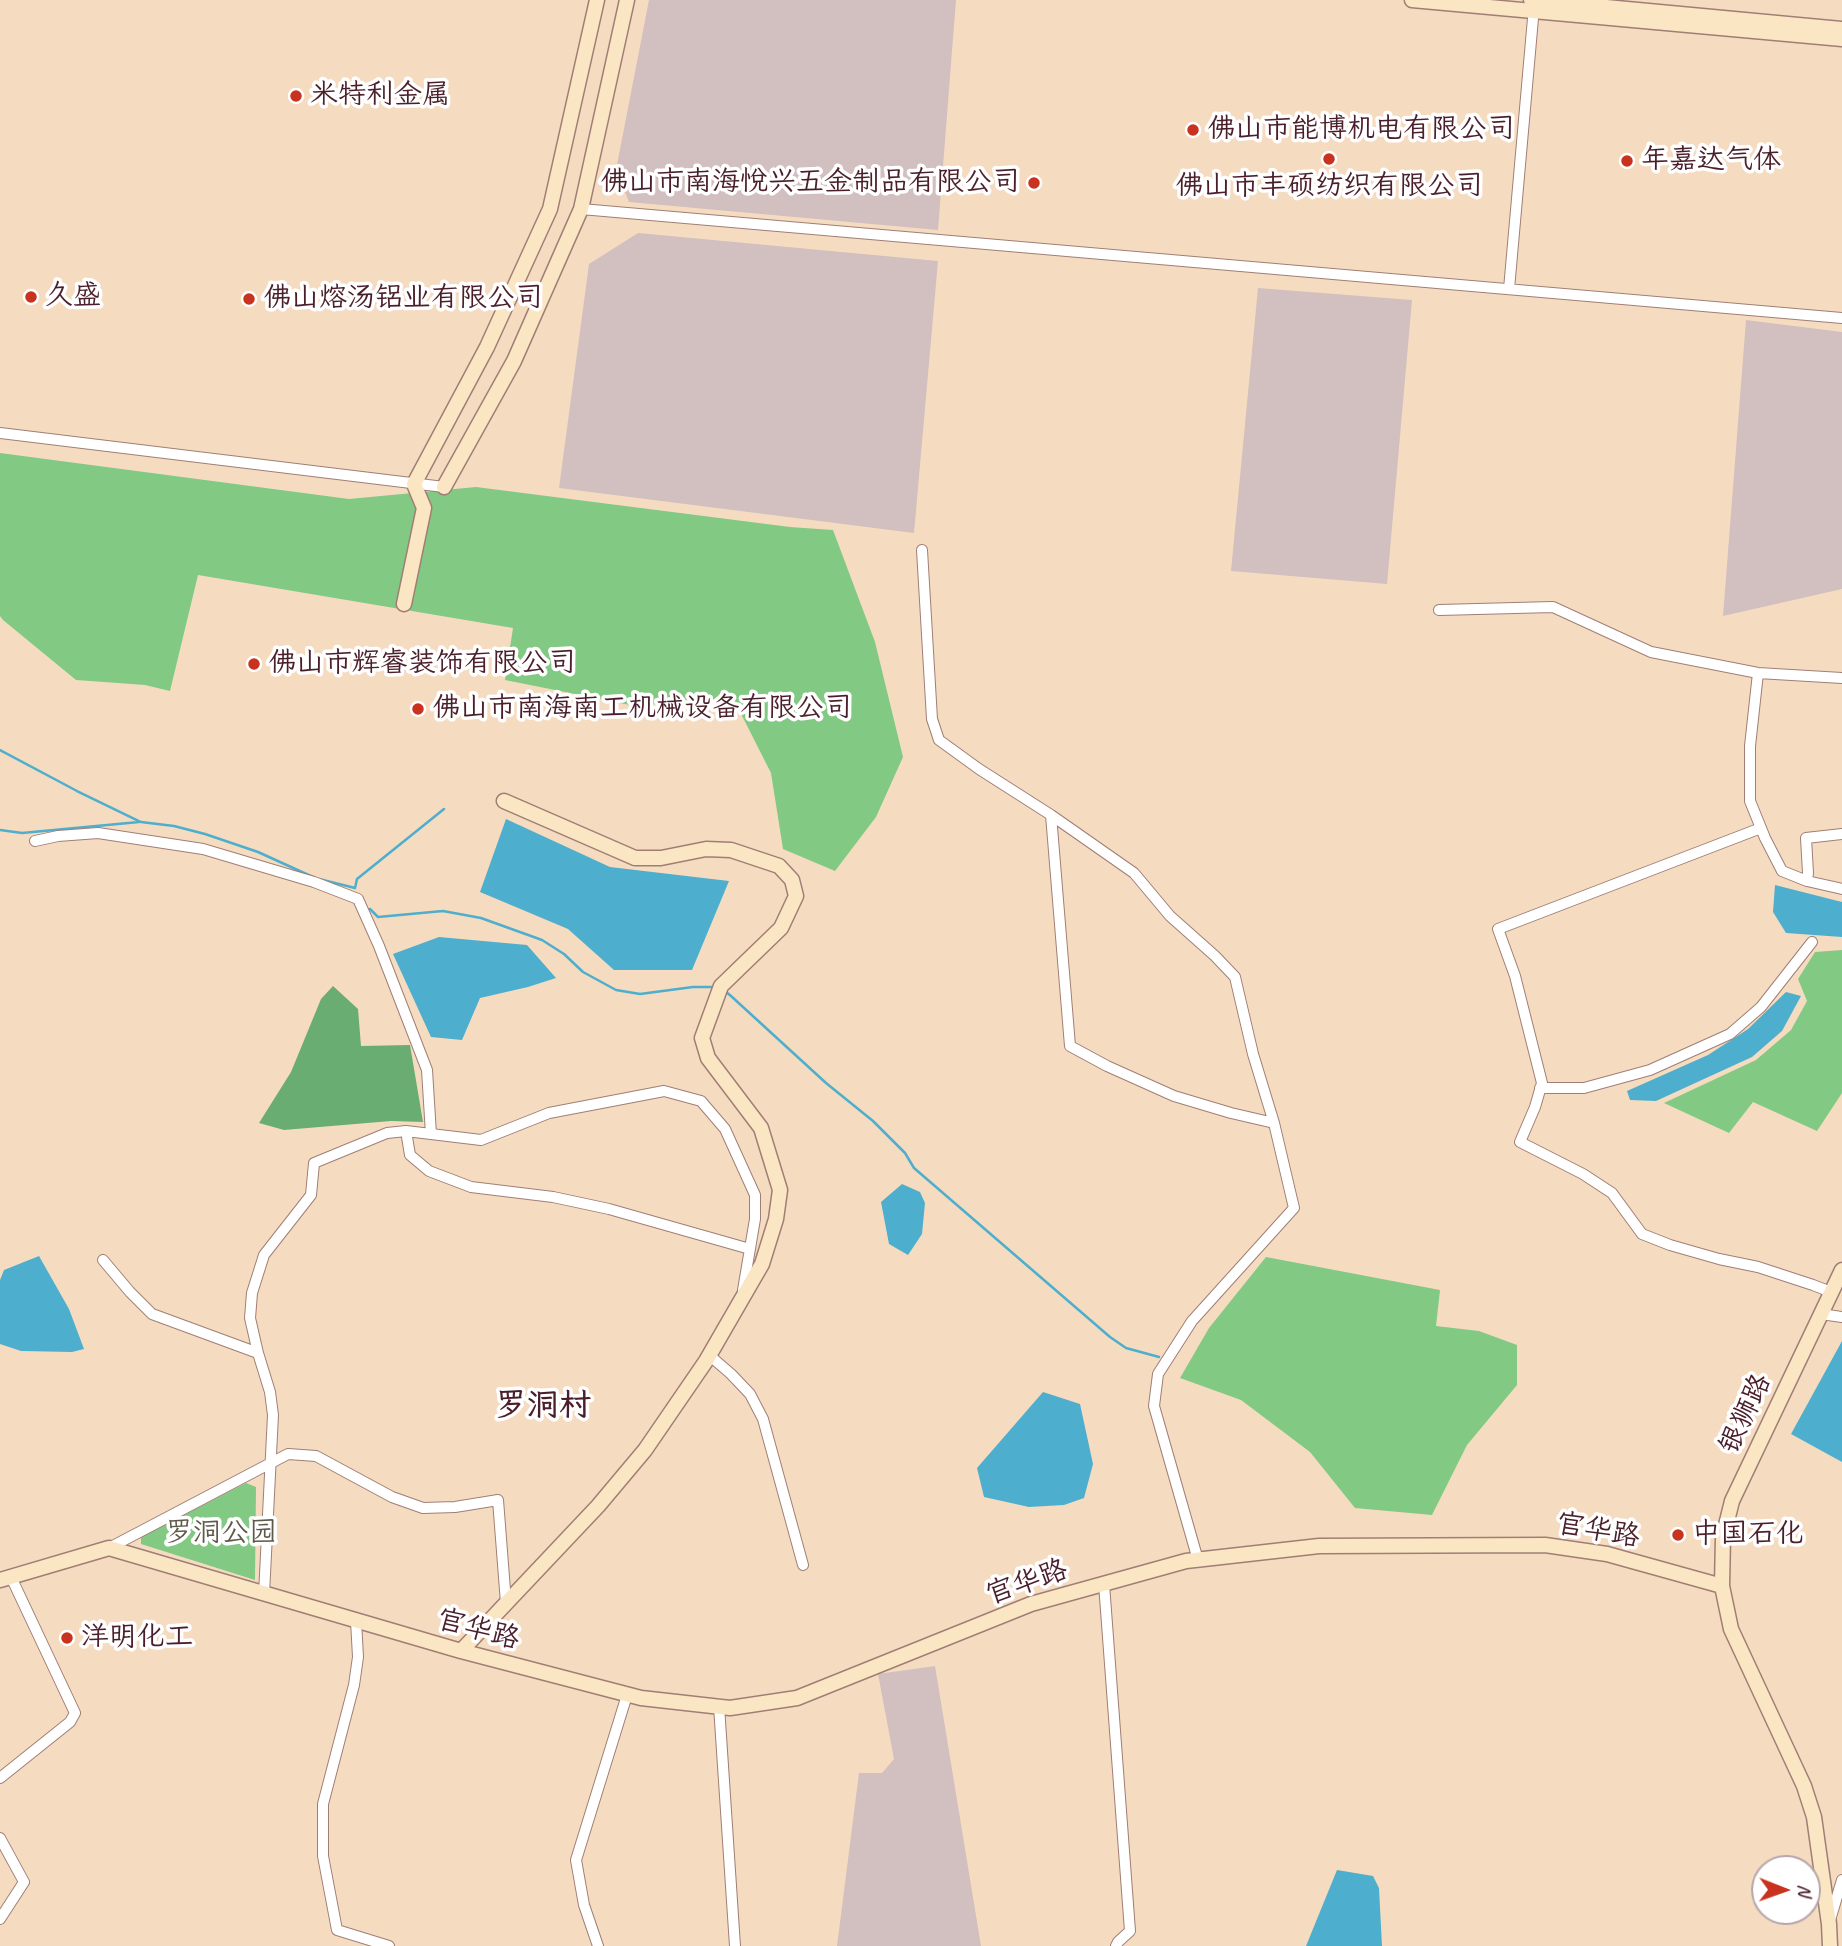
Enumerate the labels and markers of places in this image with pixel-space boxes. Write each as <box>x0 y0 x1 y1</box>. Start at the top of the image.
place label: 米特利金属 <box>310 79 450 113</box>
marker: 米特利金属 <box>288 88 304 104</box>
place label: 佛山市能博机电有限公司 <box>1207 113 1515 147</box>
marker: 佛山市能博机电有限公司 <box>1185 122 1201 138</box>
place label: 年嘉达气体 <box>1641 144 1781 178</box>
marker: 佛山市丰硕纺织有限公司 <box>1321 151 1337 167</box>
marker: 年嘉达气体 <box>1619 153 1635 169</box>
place label: 佛山市南海悦兴五金制品有限公司 <box>600 166 1020 200</box>
place label: 佛山市丰硕纺织有限公司 <box>1175 170 1483 204</box>
marker: 佛山市南海悦兴五金制品有限公司 <box>1026 175 1042 191</box>
place label: 久盛 <box>45 280 101 314</box>
place label: 佛山熔汤铝业有限公司 <box>263 282 543 316</box>
marker: 久盛 <box>23 289 39 305</box>
marker: 佛山熔汤铝业有限公司 <box>241 291 257 307</box>
place label: 佛山市辉睿装饰有限公司 <box>268 647 576 681</box>
marker: 佛山市辉睿装饰有限公司 <box>246 656 262 672</box>
place label: 佛山市南海南工机械设备有限公司 <box>432 692 852 726</box>
marker: 佛山市南海南工机械设备有限公司 <box>410 701 426 717</box>
place label: 中国石化 <box>1692 1518 1804 1552</box>
marker: 中国石化 <box>1670 1527 1686 1543</box>
place label: 洋明化工 <box>81 1621 193 1655</box>
marker: 洋明化工 <box>59 1630 75 1646</box>

